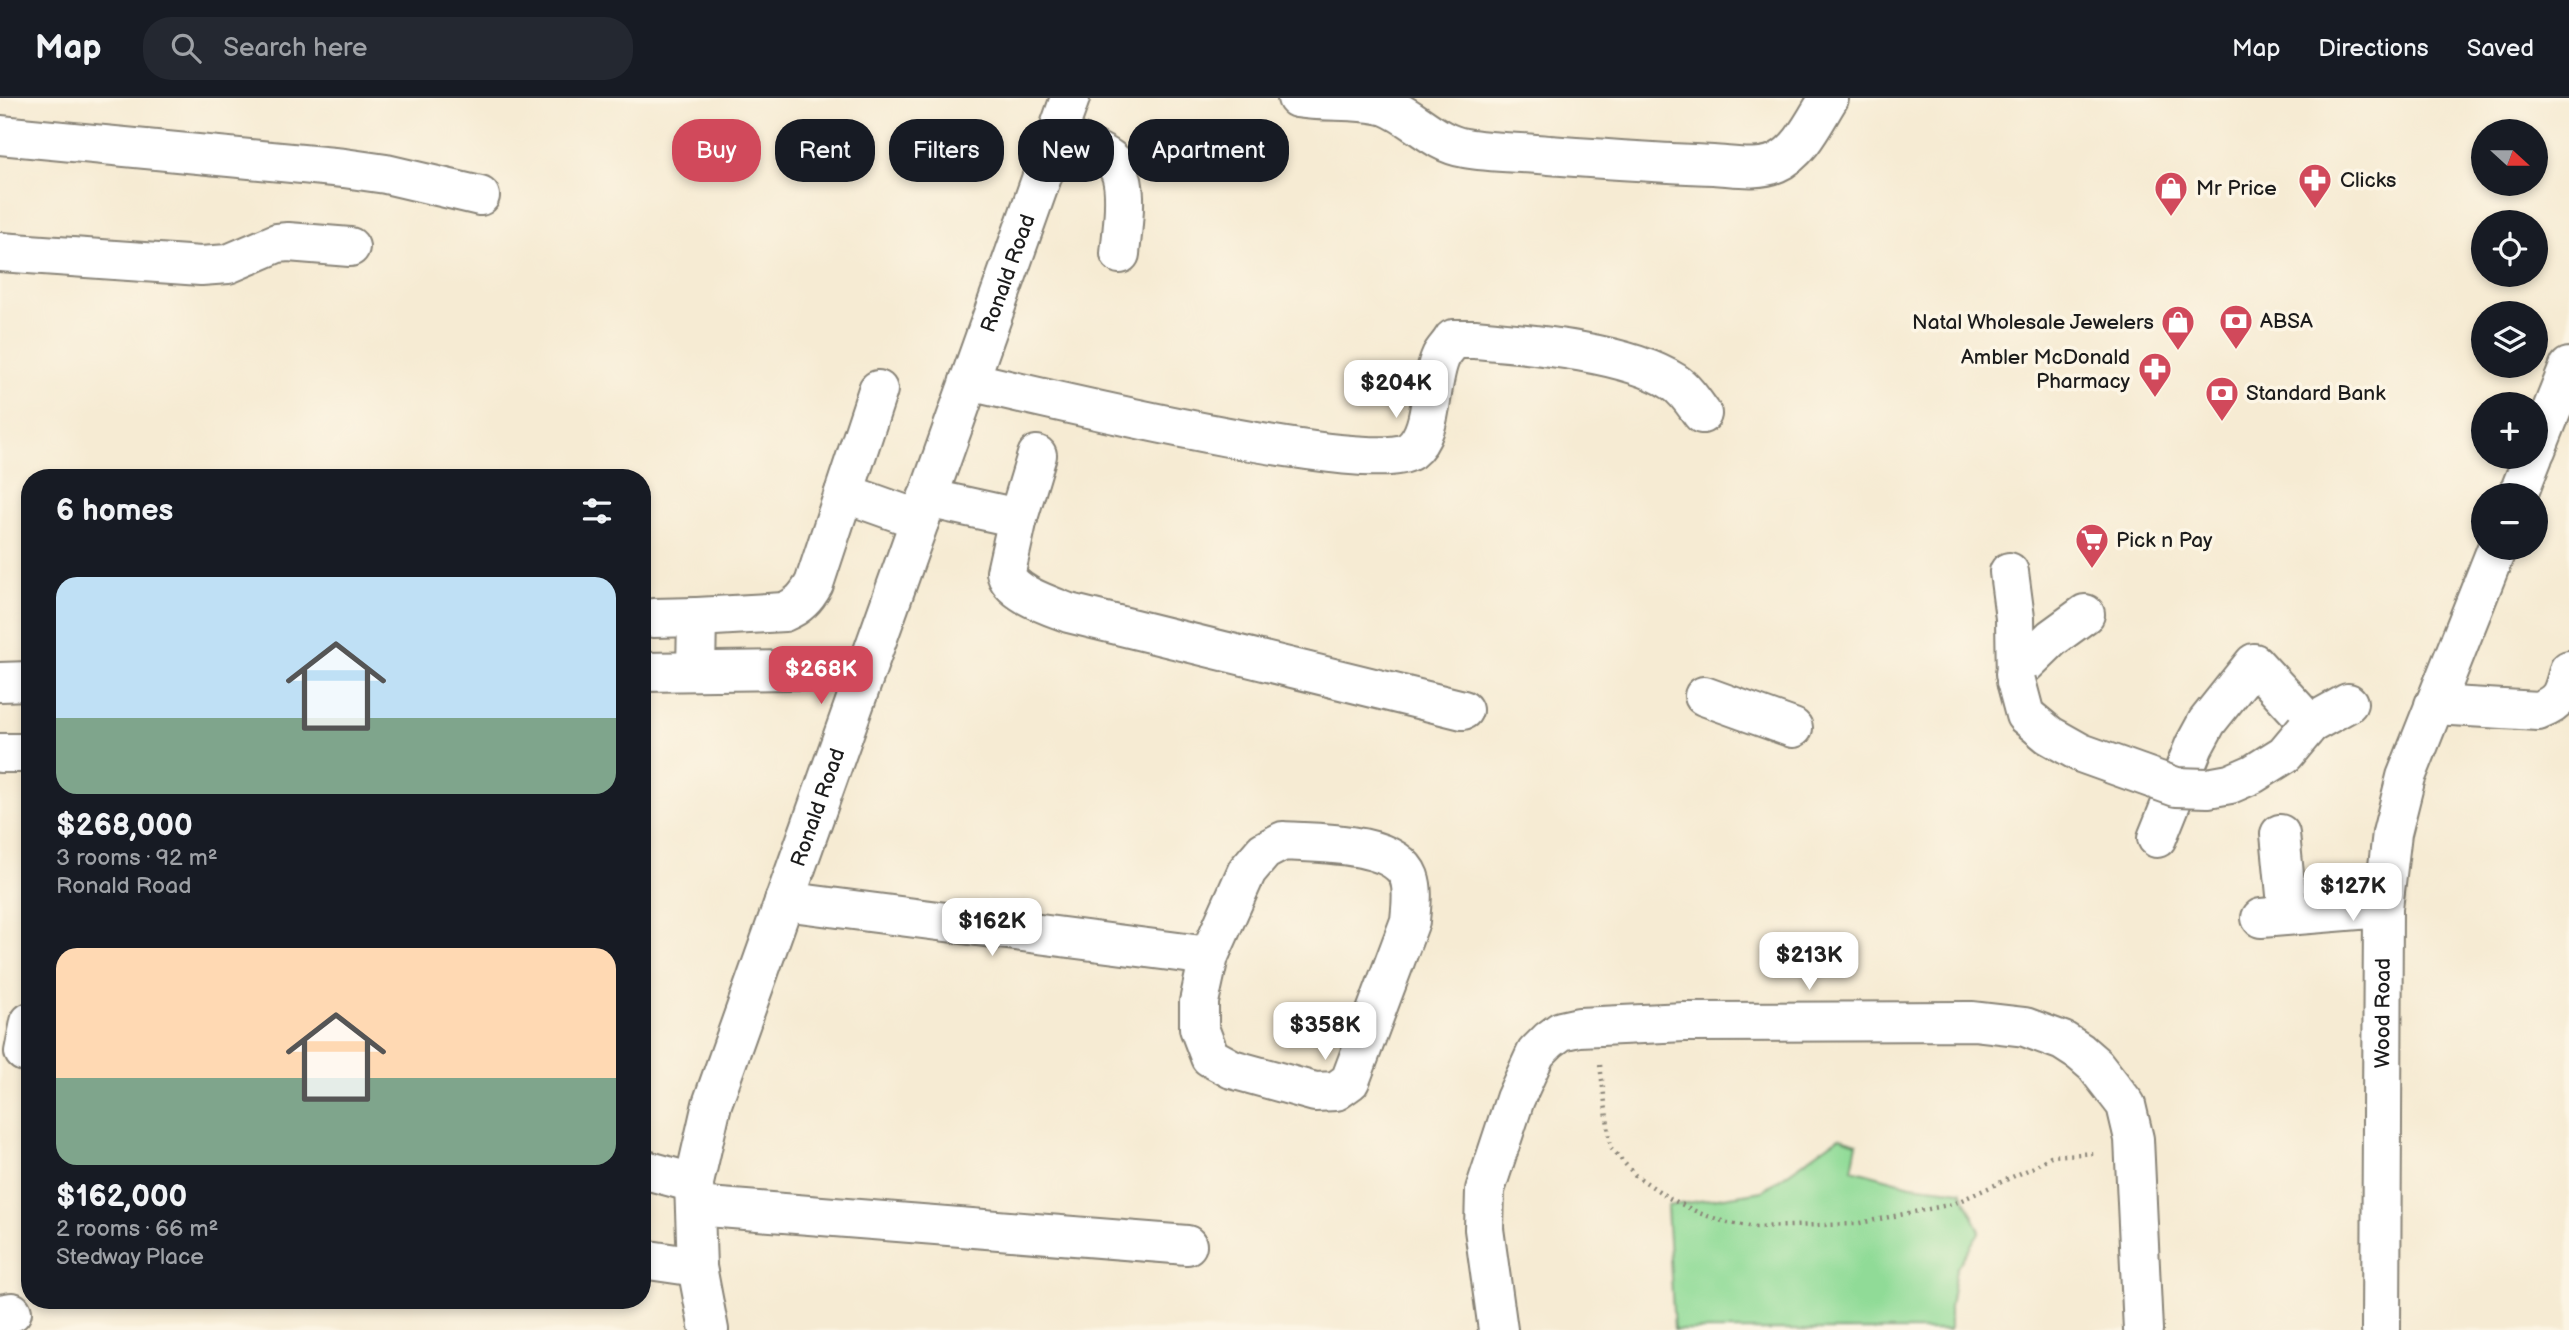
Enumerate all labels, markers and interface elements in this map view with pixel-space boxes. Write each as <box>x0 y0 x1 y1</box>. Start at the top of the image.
search box <box>143 17 633 80</box>
text: Map <box>35 28 101 68</box>
icon: search <box>167 29 205 67</box>
text: Search here <box>223 33 367 64</box>
text: Map <box>2232 34 2280 63</box>
text: Directions <box>2318 34 2429 63</box>
text: Saved <box>2467 34 2534 63</box>
chip: Buy <box>672 119 761 182</box>
chip: Rent <box>775 119 875 182</box>
chip: Filters <box>889 119 1004 182</box>
chip: New <box>1018 119 1114 182</box>
chip: Apartment <box>1128 119 1289 182</box>
north arrow <box>2471 119 2548 196</box>
map controls <box>2471 119 2548 560</box>
pharmacy icon: Clicks <box>2296 161 2334 210</box>
place label: Clicks <box>2340 168 2396 193</box>
shop icon: Mr Price <box>2152 169 2190 218</box>
place label: Mr Price <box>2196 176 2277 201</box>
button: locate <box>2471 210 2548 287</box>
street label: Ronald Road <box>975 211 1040 336</box>
button: layers <box>2471 301 2548 378</box>
bank icon: ABSA <box>2217 302 2255 351</box>
shop icon: Natal Wholesale Jewelers <box>2159 303 2197 352</box>
place label: ABSA <box>2260 309 2313 334</box>
place label: Natal Wholesale Jewelers <box>1912 310 2154 335</box>
place label: Ambler McDonald Pharmacy <box>1961 345 2131 394</box>
pharmacy icon: Ambler McDonald Pharmacy <box>2136 350 2174 399</box>
pin: $204K <box>1347 360 1445 420</box>
text: $204K <box>1360 369 1432 397</box>
bank icon: Standard Bank <box>2203 374 2241 423</box>
place label: Standard Bank <box>2246 381 2386 406</box>
button: + <box>2471 392 2548 469</box>
button: − <box>2471 483 2548 560</box>
icon: filters <box>578 492 616 530</box>
text: 6 homes <box>56 493 173 529</box>
supermarket icon: Pick n Pay <box>2073 521 2111 570</box>
place label: Pick n Pay <box>2116 528 2213 553</box>
icon: home <box>273 623 399 749</box>
pin: $268K <box>772 646 870 706</box>
text: $268K <box>785 655 857 683</box>
street label: Ronald Road <box>785 745 850 870</box>
text: $268,000 <box>56 808 193 844</box>
text: 3 rooms · 92 m² <box>56 844 218 872</box>
pin: $127K <box>2304 864 2402 923</box>
text: Ronald Road <box>56 872 191 900</box>
text: $127K <box>2320 872 2386 900</box>
pin: $162K <box>943 898 1041 958</box>
text: $162K <box>958 907 1026 935</box>
pin: $213K <box>1760 932 1858 992</box>
text: $213K <box>1775 941 1843 969</box>
street label: Wood Road <box>2370 958 2395 1068</box>
icon: home <box>273 994 399 1120</box>
pin: $358K <box>1276 1002 1374 1062</box>
text: $358K <box>1289 1011 1361 1039</box>
text: $162,000 <box>56 1179 187 1215</box>
text: 2 rooms · 66 m² <box>56 1215 218 1243</box>
text: Stedway Place <box>56 1243 204 1271</box>

